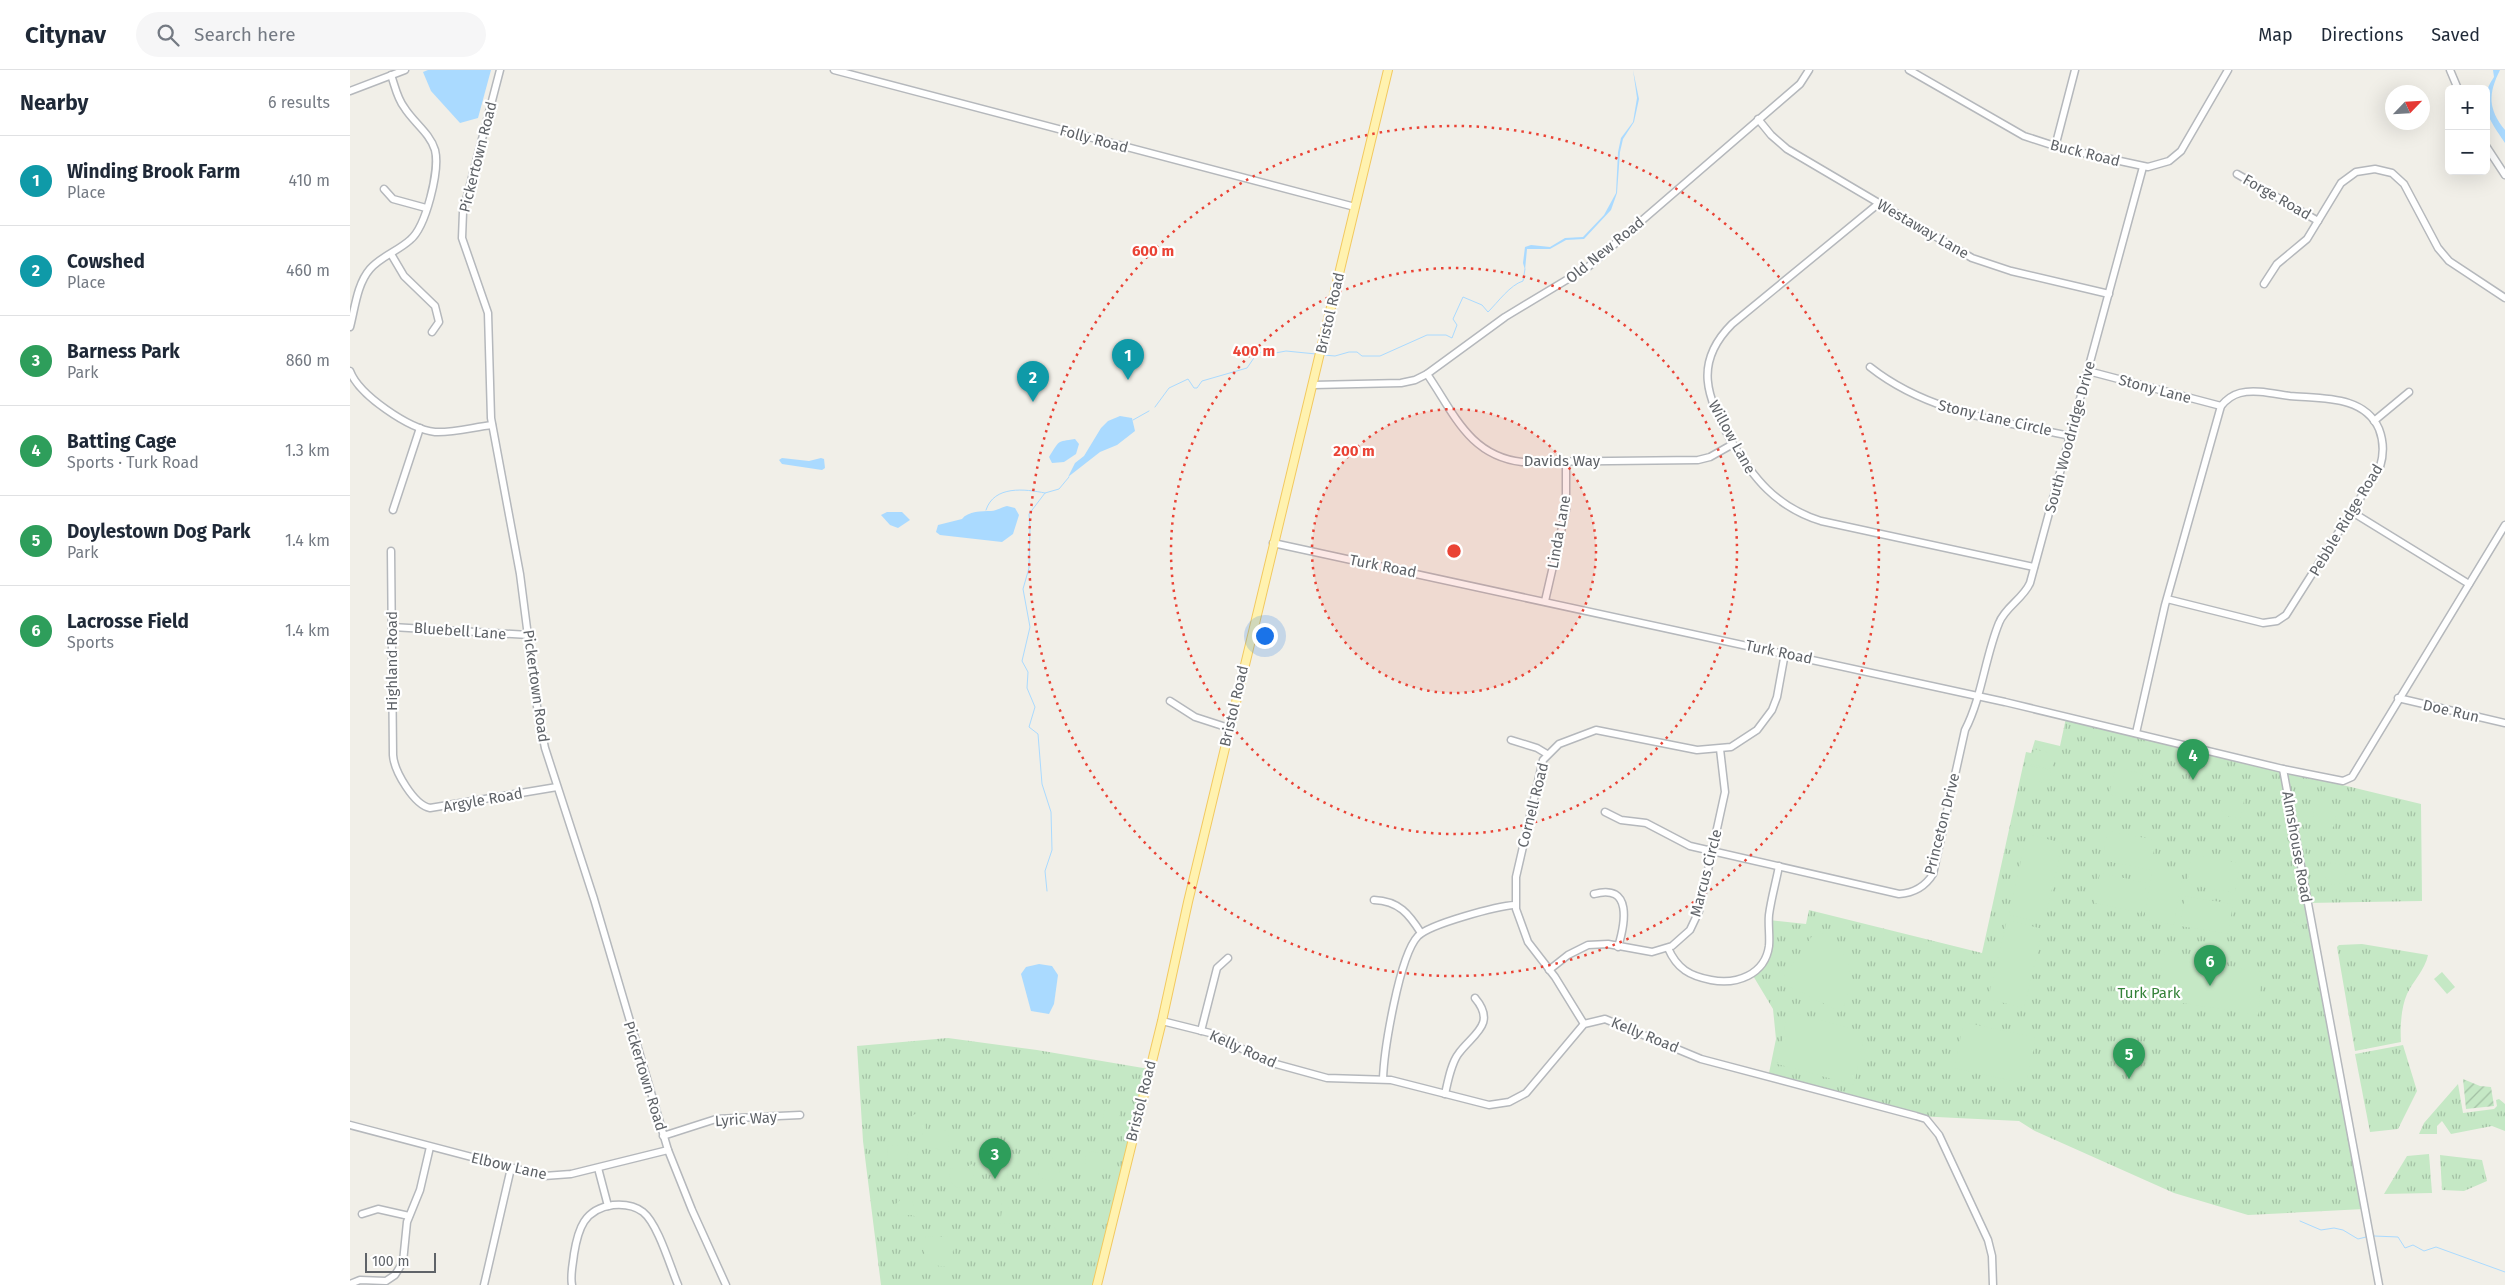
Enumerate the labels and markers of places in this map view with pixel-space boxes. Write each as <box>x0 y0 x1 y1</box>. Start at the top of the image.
pin: 1 <box>1112 339 1144 380</box>
pin: 2 <box>1017 361 1049 402</box>
centre of rings <box>1445 542 1463 560</box>
pin: 4 <box>2177 739 2209 780</box>
pin: 6 <box>2194 945 2226 986</box>
pin: 5 <box>2113 1038 2145 1079</box>
pin: 3 <box>979 1138 1011 1179</box>

